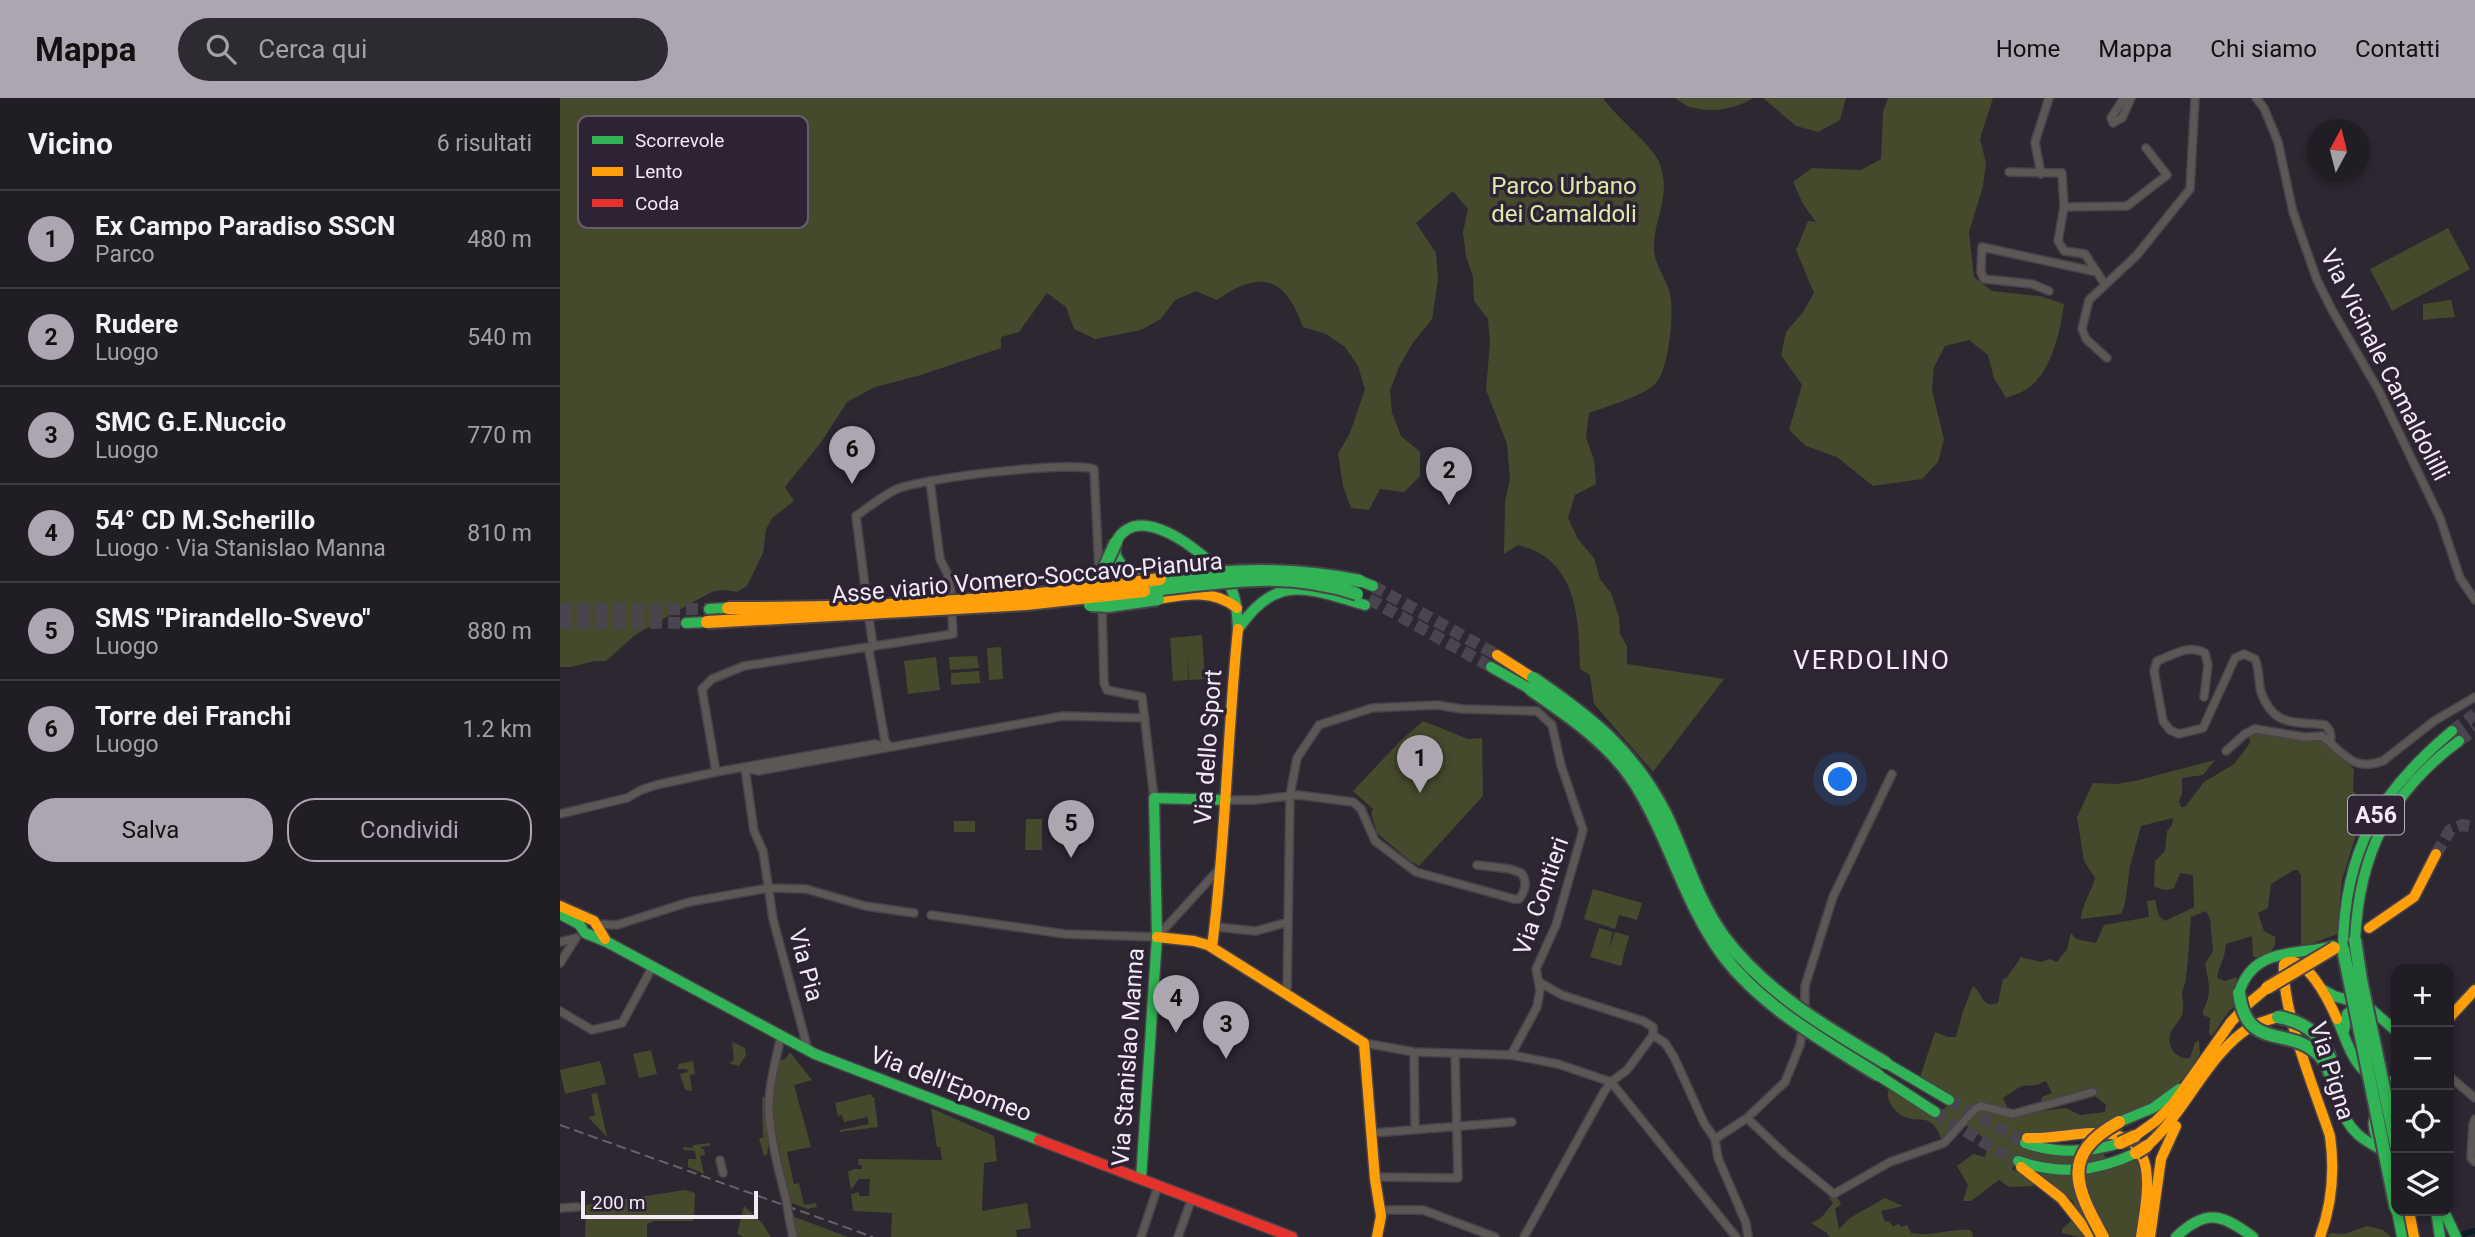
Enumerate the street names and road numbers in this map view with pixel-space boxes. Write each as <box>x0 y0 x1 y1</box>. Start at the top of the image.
street label: Via Vicinale Camaldolilli <box>2315 245 2455 485</box>
street label: Asse viario Vomero-Soccavo-Pianura <box>830 547 1224 609</box>
street label: Via dello Sport <box>1189 668 1227 826</box>
road number: A56 <box>2348 796 2404 834</box>
street label: Via Contieri <box>1508 833 1574 959</box>
street label: Via Pia <box>783 926 829 1004</box>
street label: Via Stanislao Manna <box>1106 947 1150 1167</box>
street label: Via Pigna <box>2304 1019 2360 1123</box>
street label: Via dell'Epomeo <box>866 1040 1036 1128</box>

